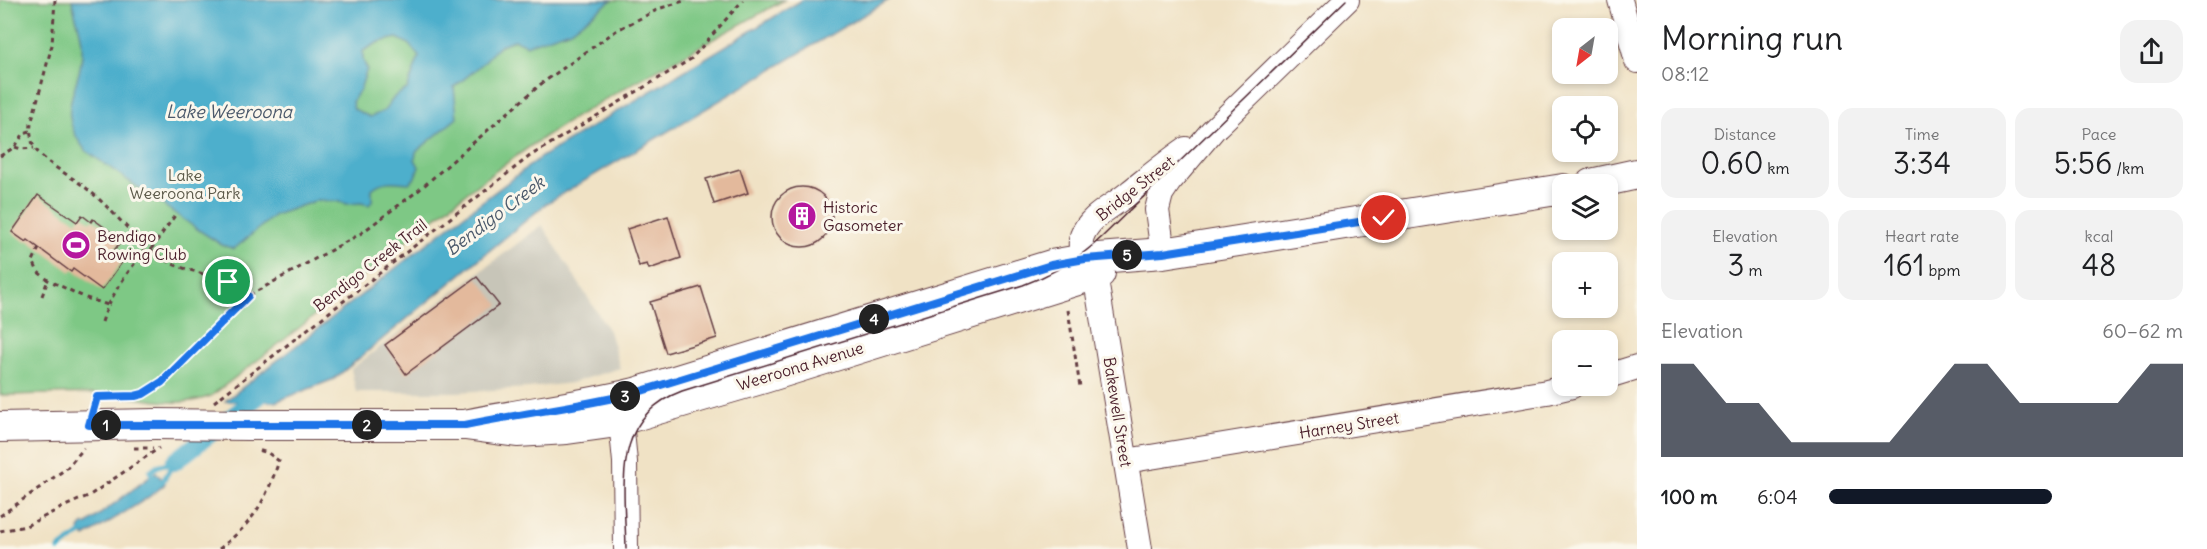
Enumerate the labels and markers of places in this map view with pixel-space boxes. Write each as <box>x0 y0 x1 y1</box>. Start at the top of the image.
pin <box>1358 192 1409 243</box>
place label: Historic Gasometer <box>823 197 903 235</box>
building icon: Historic Gasometer <box>786 200 818 232</box>
place label: Bendigo Rowing Club <box>97 226 187 264</box>
sports icon: Bendigo Rowing Club <box>60 229 92 261</box>
pin: 5 <box>1112 240 1142 270</box>
pin <box>202 256 253 307</box>
pin: 4 <box>859 304 889 334</box>
pin: 3 <box>610 381 640 411</box>
pin: 1 <box>91 410 121 440</box>
pin: 2 <box>352 410 382 440</box>

